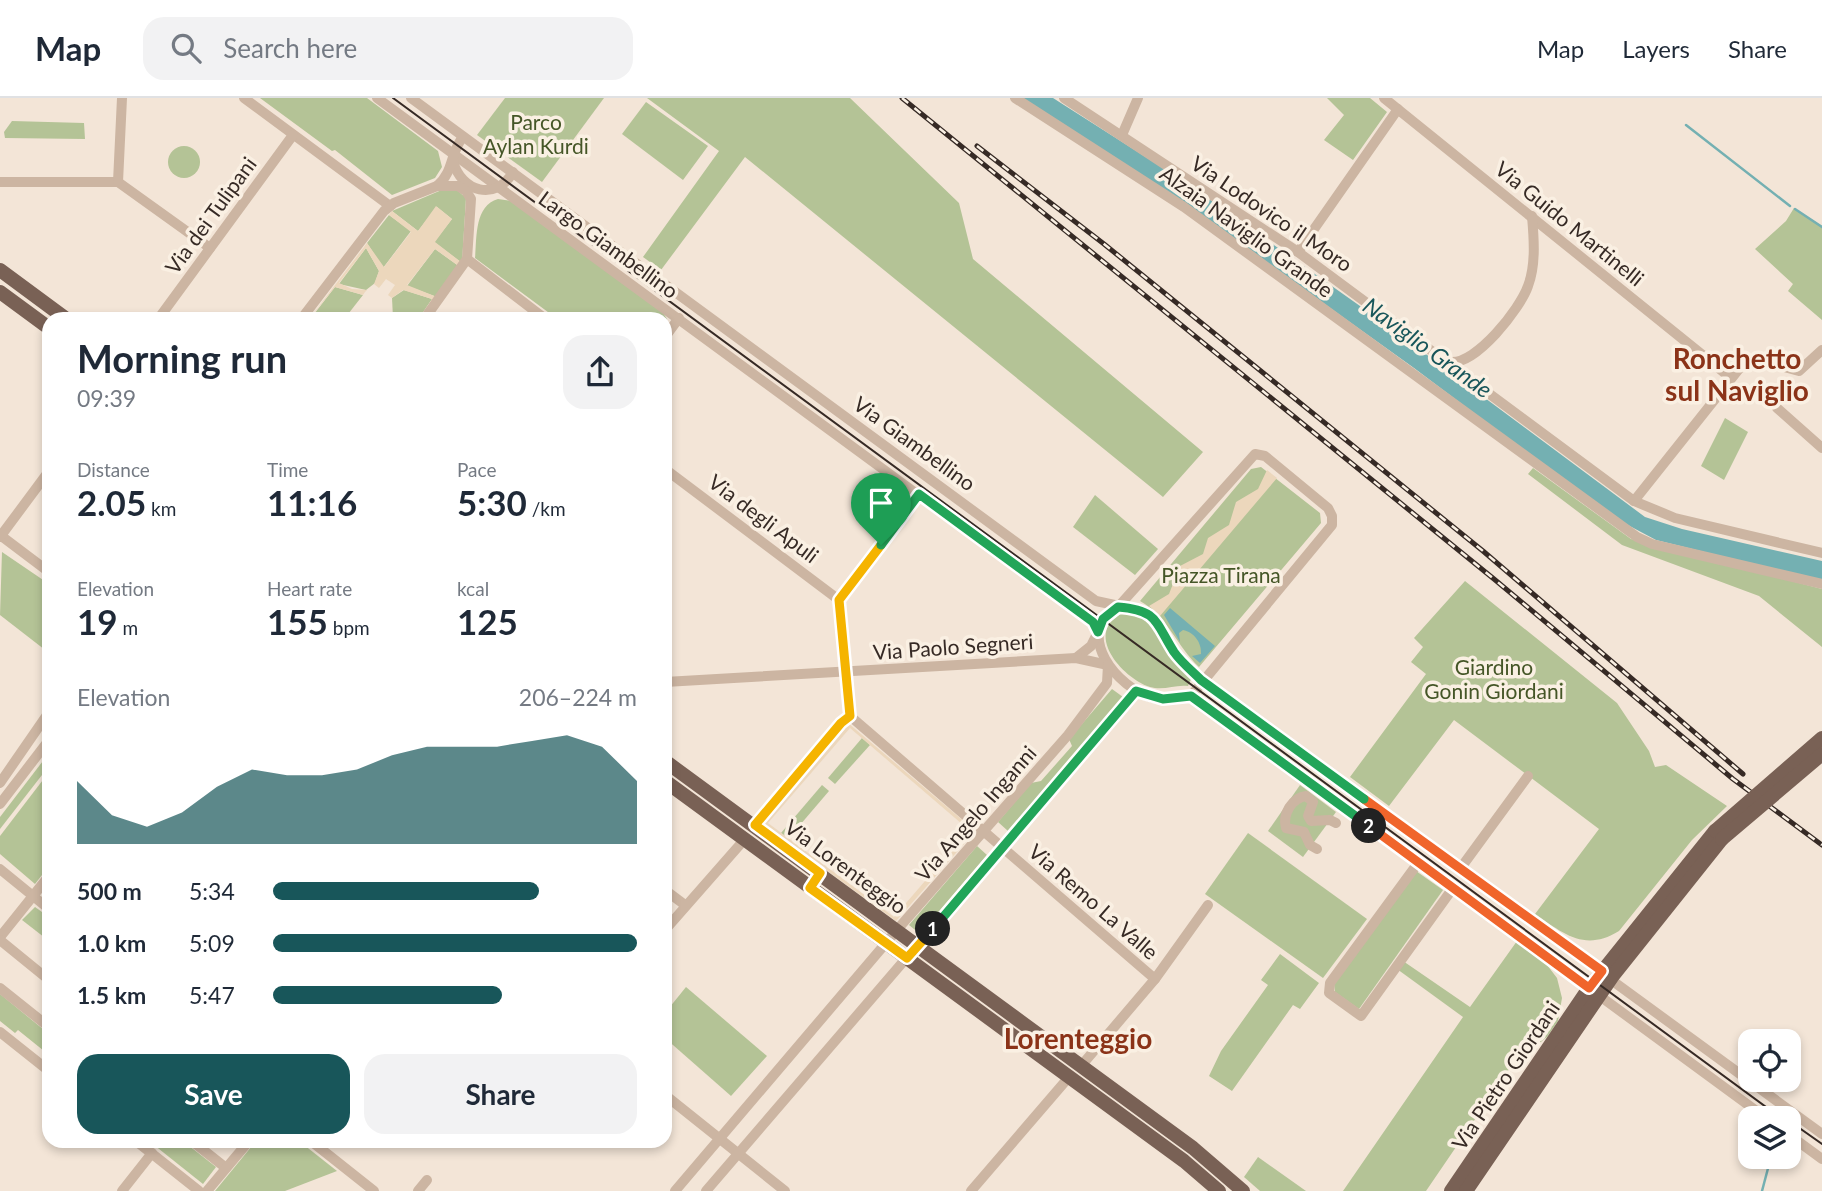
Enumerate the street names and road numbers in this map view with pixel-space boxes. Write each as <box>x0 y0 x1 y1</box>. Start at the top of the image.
street label: Via Lodovico il Moro <box>1187 150 1357 276</box>
street label: Via dei Tulipani <box>159 152 261 278</box>
street label: Via Guido Martinelli <box>1491 155 1649 291</box>
street label: Alzaia Naviglio Grande <box>1156 160 1338 302</box>
street label: Largo Giambellino <box>534 185 684 303</box>
street label: Via Giambellino <box>849 390 981 496</box>
street label: Via degli Apuli <box>704 469 824 567</box>
street label: Via Paolo Segneri <box>872 628 1034 664</box>
street label: Via Angelo Inganni <box>909 740 1041 886</box>
street label: Via Lorenteggio <box>780 814 912 919</box>
street label: Via Remo La Valle <box>1024 838 1164 964</box>
street label: Via Pietro Giordani <box>1446 996 1564 1154</box>

